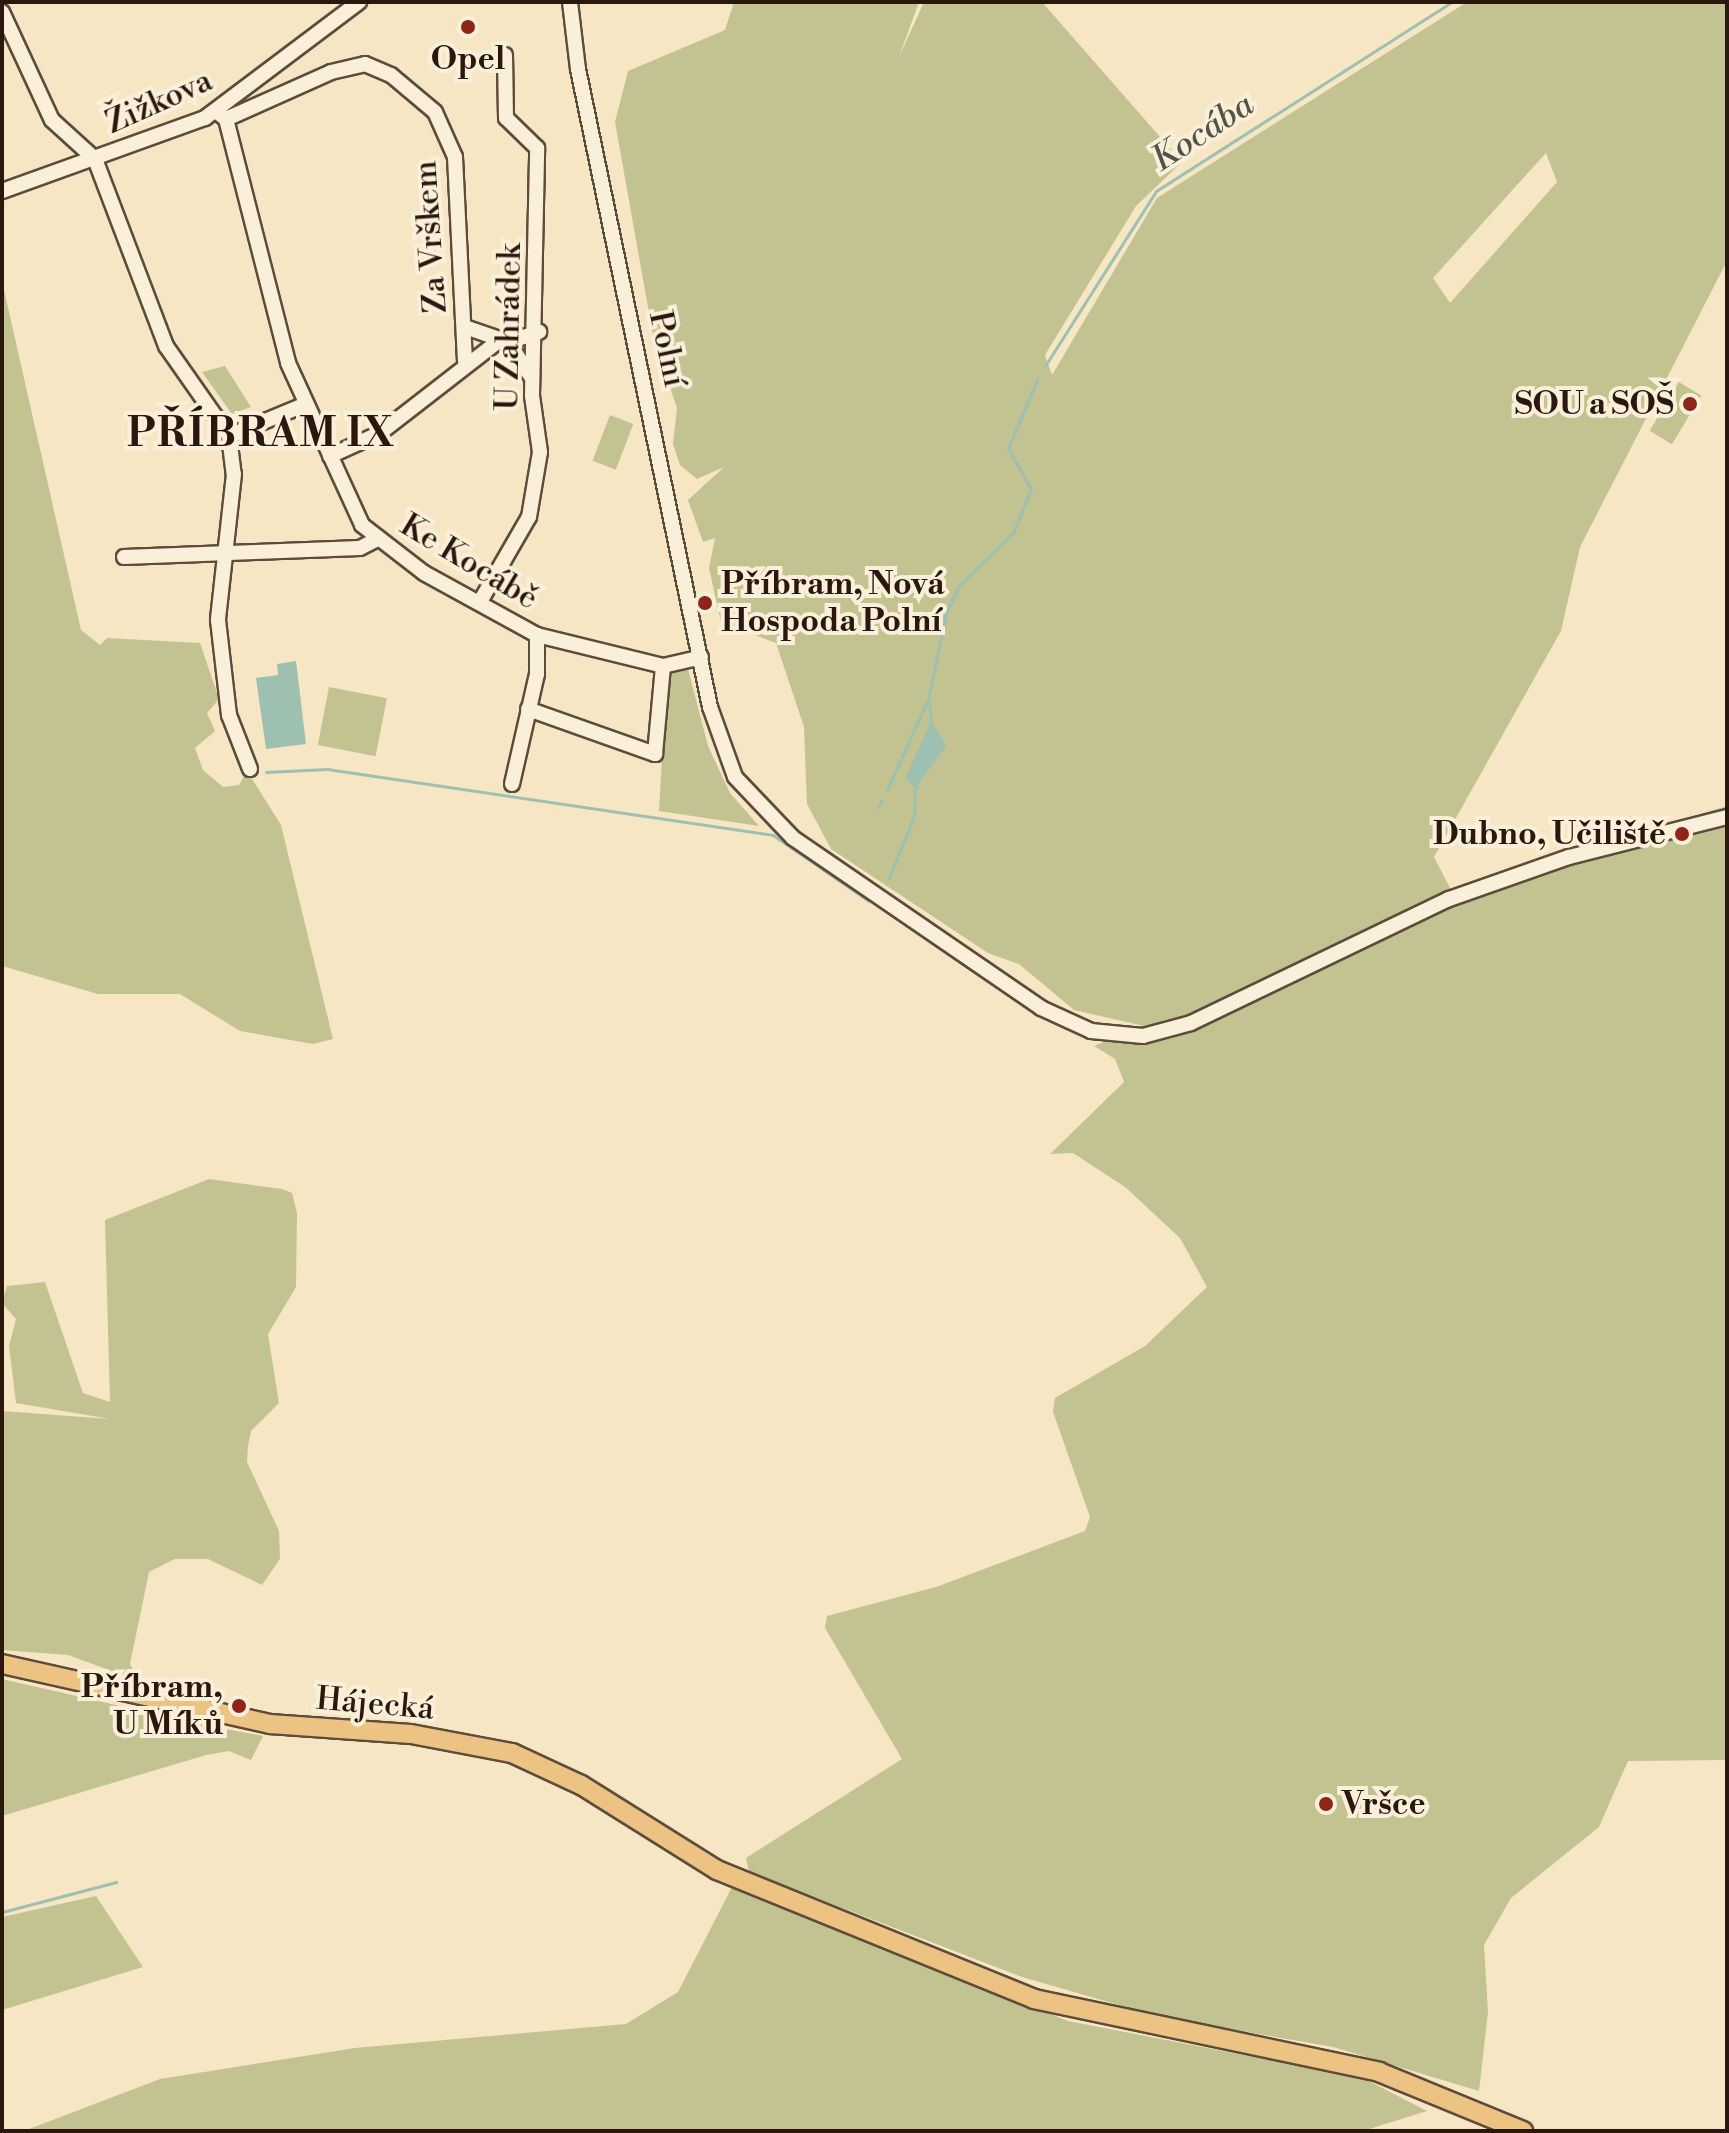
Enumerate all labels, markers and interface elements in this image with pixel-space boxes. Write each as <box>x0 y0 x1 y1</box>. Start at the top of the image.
marker: Opel <box>459 18 477 36</box>
place label: Opel <box>431 40 505 78</box>
street label: Žižkova <box>100 62 218 142</box>
water label: Kocába <box>1144 85 1262 181</box>
street label: Za Vrškem <box>407 159 455 315</box>
street label: U Zahrádek <box>488 243 530 411</box>
street label: Polní <box>640 307 694 391</box>
place label: SOU a SOŠ <box>1514 385 1674 423</box>
marker: SOU a SOŠ <box>1681 395 1699 413</box>
district label: PŘÍBRAM IX <box>127 410 395 458</box>
street label: Ke Kocábě <box>393 506 545 618</box>
place label: Příbram, Nová Hospoda Polní <box>721 566 944 641</box>
marker: Příbram, Nová Hospoda Polní <box>696 594 714 612</box>
place label: Dubno, Učiliště <box>1433 815 1666 853</box>
marker: Dubno, Učiliště <box>1673 825 1691 843</box>
place label: Příbram, U Míků <box>81 1669 223 1744</box>
street label: Hájecká <box>314 1680 436 1728</box>
marker: Příbram, U Míků <box>230 1697 248 1715</box>
place label: Vršce <box>1342 1785 1426 1823</box>
marker: Vršce <box>1317 1795 1335 1813</box>

